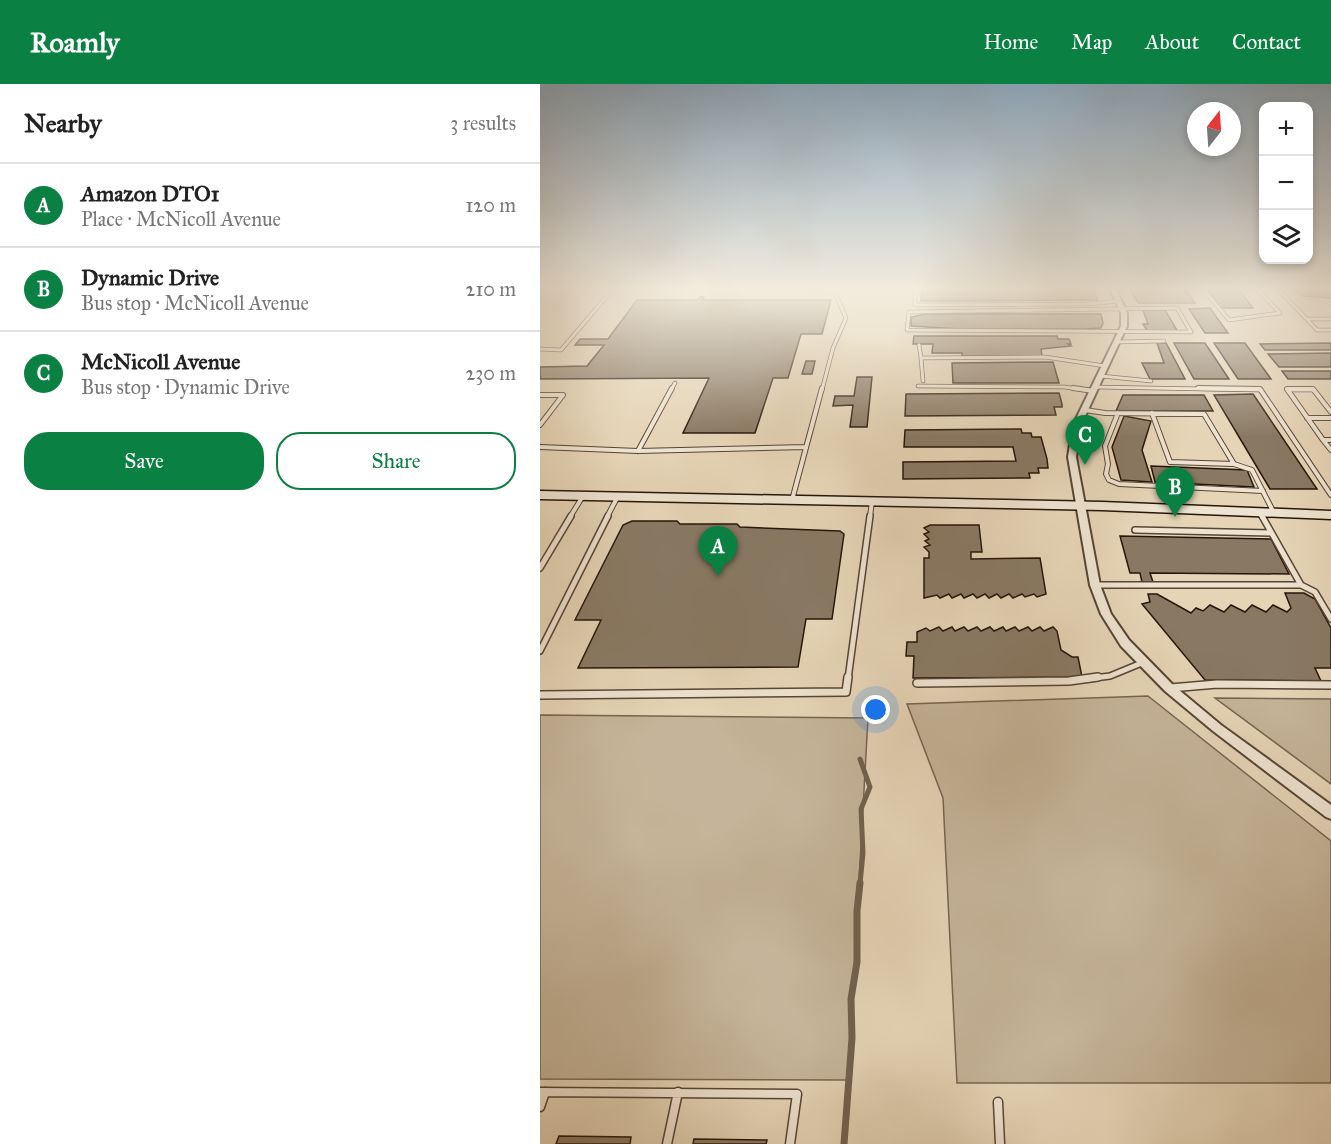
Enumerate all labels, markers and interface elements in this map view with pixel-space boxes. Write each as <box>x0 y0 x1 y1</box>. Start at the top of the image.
text: Roamly <box>30 25 119 60</box>
text: Home <box>983 29 1038 55</box>
text: Map <box>1071 29 1112 55</box>
text: About <box>1145 29 1199 55</box>
text: Contact <box>1232 29 1301 55</box>
north arrow <box>1187 102 1241 156</box>
map controls <box>1259 102 1313 264</box>
button: + <box>1259 102 1313 156</box>
text: Nearby <box>24 107 102 139</box>
text: 3 results <box>450 111 516 135</box>
button: − <box>1259 156 1313 210</box>
text: Amazon DTO1 <box>81 180 220 207</box>
text: A <box>37 193 50 217</box>
text: 120 m <box>465 193 516 217</box>
text: Place · McNicoll Avenue <box>81 207 281 231</box>
button: layers <box>1259 210 1313 264</box>
text: Dynamic Drive <box>81 264 219 291</box>
text: B <box>37 277 50 301</box>
text: 210 m <box>466 277 516 301</box>
text: Bus stop · McNicoll Avenue <box>81 291 309 315</box>
text: McNicoll Avenue <box>81 348 240 375</box>
text: C <box>37 361 50 385</box>
text: 230 m <box>465 361 516 385</box>
text: Bus stop · Dynamic Drive <box>81 375 290 399</box>
pin: C <box>1066 416 1104 465</box>
button: Save <box>24 432 264 490</box>
button: Share <box>276 432 516 490</box>
pin: B <box>1156 468 1194 517</box>
pin: A <box>698 526 738 576</box>
your location <box>861 695 890 724</box>

